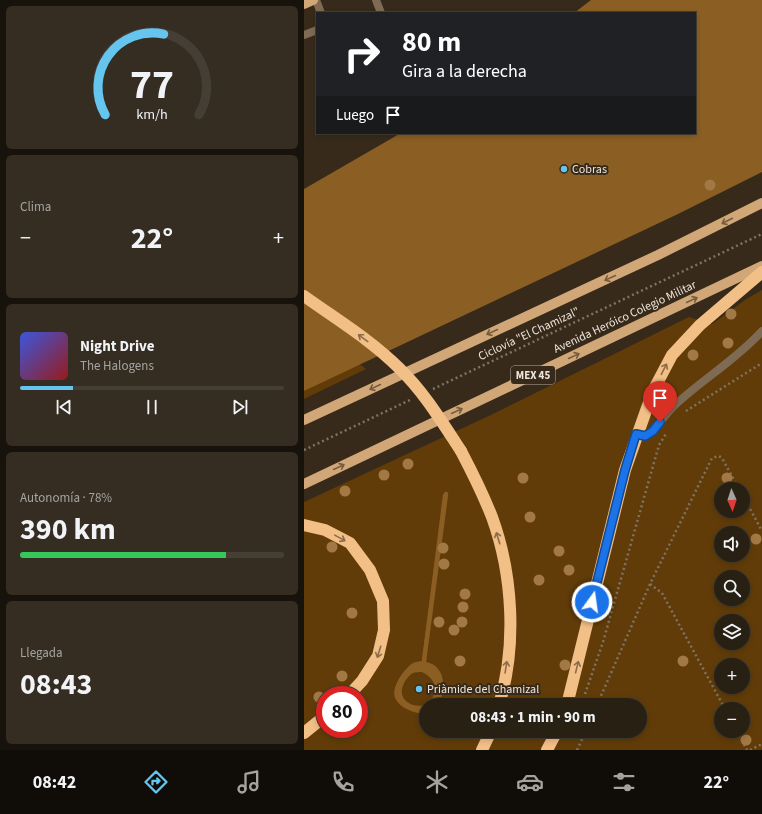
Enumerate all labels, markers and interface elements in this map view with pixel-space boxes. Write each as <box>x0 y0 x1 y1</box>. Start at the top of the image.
text: 80 m <box>402 22 461 62</box>
icon: right <box>336 28 388 80</box>
text: 77 <box>130 55 174 115</box>
text: Gira a la derecha <box>402 59 527 84</box>
text: km/h <box>136 104 168 125</box>
icon: arrive <box>382 104 404 126</box>
text: Luego <box>336 105 374 126</box>
place label: Cobras <box>572 161 607 178</box>
marker: Cobras <box>559 164 569 174</box>
text: Clima <box>20 198 51 216</box>
text: 22° <box>131 217 173 260</box>
one-way arrow <box>722 218 734 225</box>
text: − <box>20 222 31 254</box>
text: + <box>273 222 284 254</box>
one-way arrow <box>605 275 617 282</box>
street label: Avenida Heróico Colegio Militar <box>551 276 700 358</box>
one-way arrow <box>685 296 697 303</box>
street label: Ciclovía "El Chamizal" <box>476 303 582 365</box>
one-way arrow <box>487 329 499 336</box>
one-way arrow <box>357 334 368 342</box>
text: Night Drive <box>80 336 155 357</box>
one-way arrow <box>568 352 580 359</box>
text: The Halogens <box>80 357 154 375</box>
one-way arrow <box>661 363 669 375</box>
road number: MEX 45 <box>511 366 555 384</box>
pin <box>643 381 677 422</box>
one-way arrow <box>369 384 381 391</box>
icon: arrive <box>649 387 671 409</box>
icon: previous <box>53 396 75 418</box>
icon: pause <box>141 396 163 418</box>
icon: next <box>229 396 251 418</box>
one-way arrow <box>450 407 462 414</box>
one-way arrow <box>333 463 345 470</box>
north arrow <box>714 482 750 518</box>
map controls <box>714 482 750 738</box>
text: Autonomía · 78% <box>20 489 112 507</box>
text: 390 km <box>20 508 116 551</box>
button: sound <box>714 526 750 562</box>
one-way arrow <box>494 532 502 544</box>
one-way arrow <box>334 535 346 542</box>
button: search <box>714 570 750 606</box>
position arrow <box>571 581 613 623</box>
button: layers <box>714 614 750 650</box>
text: Llegada <box>20 644 63 662</box>
one-way arrow <box>375 646 382 659</box>
button: + <box>714 658 750 694</box>
one-way arrow <box>503 661 511 674</box>
one-way arrow <box>573 661 581 674</box>
text: 08:43 <box>20 663 92 706</box>
place label: Priàmide del Chamizal <box>427 681 539 698</box>
marker: Priàmide del Chamizal <box>414 684 424 694</box>
speed limit sign: 80 <box>316 686 368 738</box>
button: − <box>714 702 750 738</box>
text: 08:43 · 1 min · 90 m <box>470 707 596 728</box>
icon: directions <box>142 768 170 796</box>
icon: music <box>235 768 263 796</box>
icon: phone <box>329 768 357 796</box>
icon: climate <box>423 768 451 796</box>
icon: car <box>516 768 544 796</box>
icon: filters <box>610 768 638 796</box>
text: 08:42 <box>33 770 76 795</box>
text: 22° <box>704 770 729 795</box>

